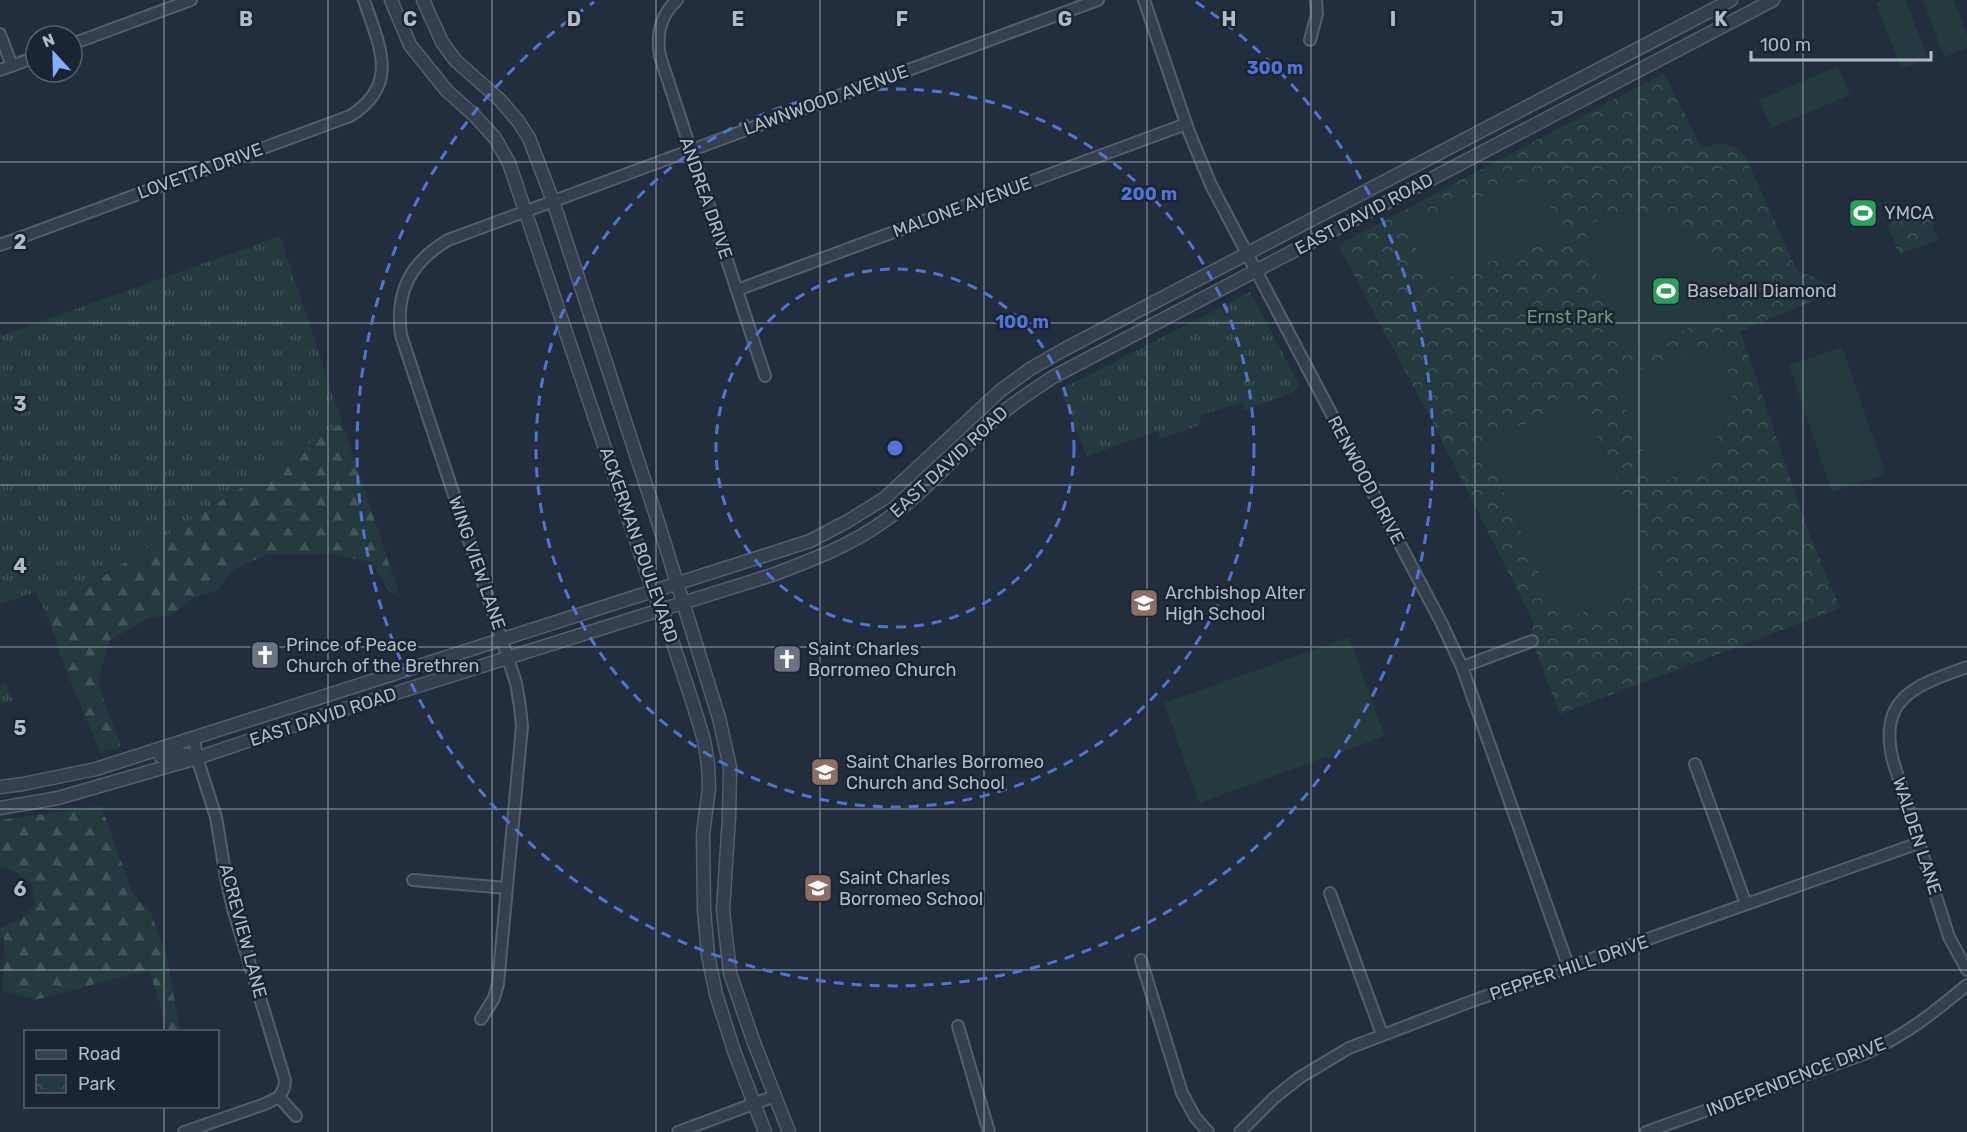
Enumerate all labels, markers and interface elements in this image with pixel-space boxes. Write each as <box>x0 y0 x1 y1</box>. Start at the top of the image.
text: B <box>239 7 253 31</box>
text: C <box>403 7 417 31</box>
text: D <box>567 7 581 31</box>
text: E <box>732 7 744 31</box>
text: F <box>896 7 908 31</box>
text: G <box>1058 7 1072 31</box>
text: H <box>1222 7 1236 31</box>
text: I <box>1390 7 1396 31</box>
text: J <box>1550 7 1564 31</box>
text: K <box>1714 7 1728 31</box>
north arrow <box>24 24 84 84</box>
scale bar <box>1751 24 1931 62</box>
text: N <box>40 30 57 52</box>
text: 100 m <box>1760 34 1811 56</box>
text: 300 m <box>1247 57 1303 79</box>
street label: LAWNWOOD AVENUE <box>741 60 911 140</box>
street label: ANDREA DRIVE <box>675 134 737 262</box>
street label: LOVETTA DRIVE <box>134 138 266 204</box>
street label: EAST DAVID ROAD <box>1291 168 1437 260</box>
street label: MALONE AVENUE <box>890 172 1034 242</box>
text: 200 m <box>1121 183 1177 205</box>
sports icon: YMCA <box>1847 197 1879 229</box>
place label: YMCA <box>1884 202 1934 224</box>
text: 2 <box>14 230 27 254</box>
sports icon: Baseball Diamond <box>1650 275 1682 307</box>
place label: Baseball Diamond <box>1687 280 1837 302</box>
park label: Ernst Park <box>1527 306 1614 328</box>
text: 100 m <box>995 311 1049 333</box>
text: 3 <box>13 392 27 416</box>
street label: EAST DAVID ROAD <box>885 402 1013 522</box>
street label: RENWOOD DRIVE <box>1323 412 1409 548</box>
centre of rings <box>885 438 905 458</box>
street label: ACKERMAN BOULEVARD <box>595 444 683 646</box>
street label: WING VIEW LANE <box>444 493 510 633</box>
text: 4 <box>13 554 27 578</box>
place label: Archbishop Alter High School <box>1165 582 1305 625</box>
school or university icon: Archbishop Alter High School <box>1128 587 1160 619</box>
place label: Prince of Peace Church of the Brethren <box>286 634 479 677</box>
place label: Saint Charles Borromeo Church <box>808 638 956 681</box>
church icon: Prince of Peace Church of the Brethren <box>249 639 281 671</box>
church icon: Saint Charles Borromeo Church <box>771 643 803 675</box>
street label: EAST DAVID ROAD <box>247 683 399 751</box>
text: 5 <box>14 716 27 740</box>
place label: Saint Charles Borromeo Church and School <box>846 751 1044 794</box>
school or university icon: Saint Charles Borromeo Church and School <box>809 756 841 788</box>
street label: WALDEN LANE <box>1888 775 1946 897</box>
street label: ACREVIEW LANE <box>214 861 272 1001</box>
place label: Saint Charles Borromeo School <box>839 867 983 910</box>
school or university icon: Saint Charles Borromeo School <box>802 872 834 904</box>
text: 6 <box>13 877 27 901</box>
street label: PEPPER HILL DRIVE <box>1487 931 1651 1005</box>
legend <box>24 1030 219 1108</box>
street label: INDEPENDENCE DRIVE <box>1703 1033 1889 1121</box>
text: Road <box>78 1043 121 1065</box>
text: Park <box>78 1073 116 1095</box>

